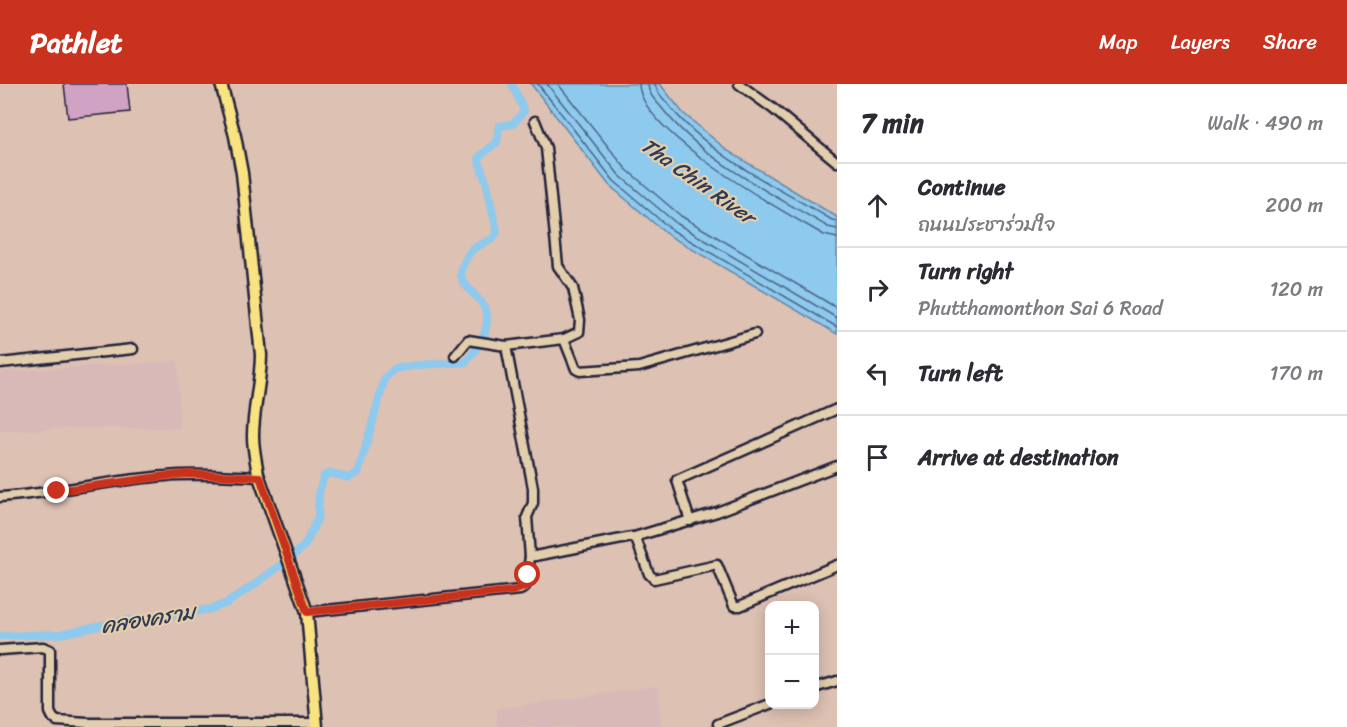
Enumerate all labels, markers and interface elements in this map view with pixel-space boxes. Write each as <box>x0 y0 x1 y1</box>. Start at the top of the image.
text: Pathlet <box>30 18 123 67</box>
text: Map <box>1099 23 1138 61</box>
text: Layers <box>1171 23 1230 61</box>
text: Share <box>1263 23 1317 61</box>
text: 7 min <box>861 100 924 146</box>
text: Walk · 490 m <box>1207 106 1323 141</box>
water label: Tha Chin River <box>633 127 767 237</box>
text: Continue <box>918 168 1006 207</box>
text: 200 m <box>1266 188 1323 223</box>
icon: ahead <box>861 189 894 222</box>
text: ถนนประชาร่วมใจ <box>918 207 1055 242</box>
text: Turn right <box>918 252 1013 291</box>
text: 120 m <box>1270 272 1323 307</box>
icon: right <box>861 273 894 306</box>
text: Phutthamonthon Sai 6 Road <box>918 291 1163 326</box>
text: Turn left <box>918 354 1003 393</box>
text: 170 m <box>1270 356 1323 391</box>
icon: left <box>861 357 894 390</box>
text: Arrive at destination <box>918 438 1119 477</box>
icon: arrive <box>861 441 894 474</box>
route end <box>43 477 69 503</box>
route start <box>514 561 540 587</box>
water label: คลองคราม <box>98 592 201 645</box>
map controls <box>765 601 819 709</box>
button: + <box>765 601 819 655</box>
button: − <box>765 655 819 709</box>

